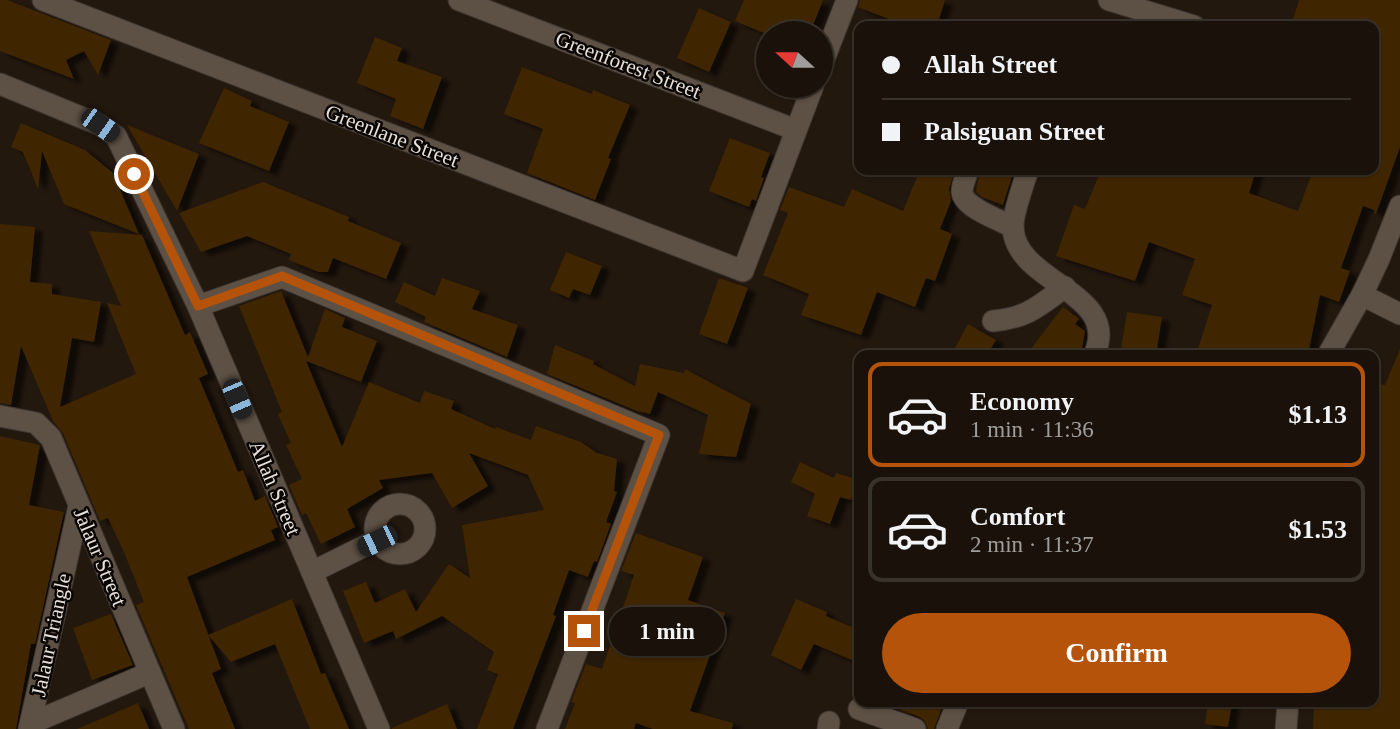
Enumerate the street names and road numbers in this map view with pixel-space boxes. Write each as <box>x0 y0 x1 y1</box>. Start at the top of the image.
street label: Greenforest Street <box>552 26 704 104</box>
street label: Greenlane Street <box>322 100 462 172</box>
street label: Allah Street <box>244 437 306 539</box>
street label: Jalaur Street <box>69 504 132 610</box>
street label: Jalaur Triangle <box>26 571 76 699</box>

